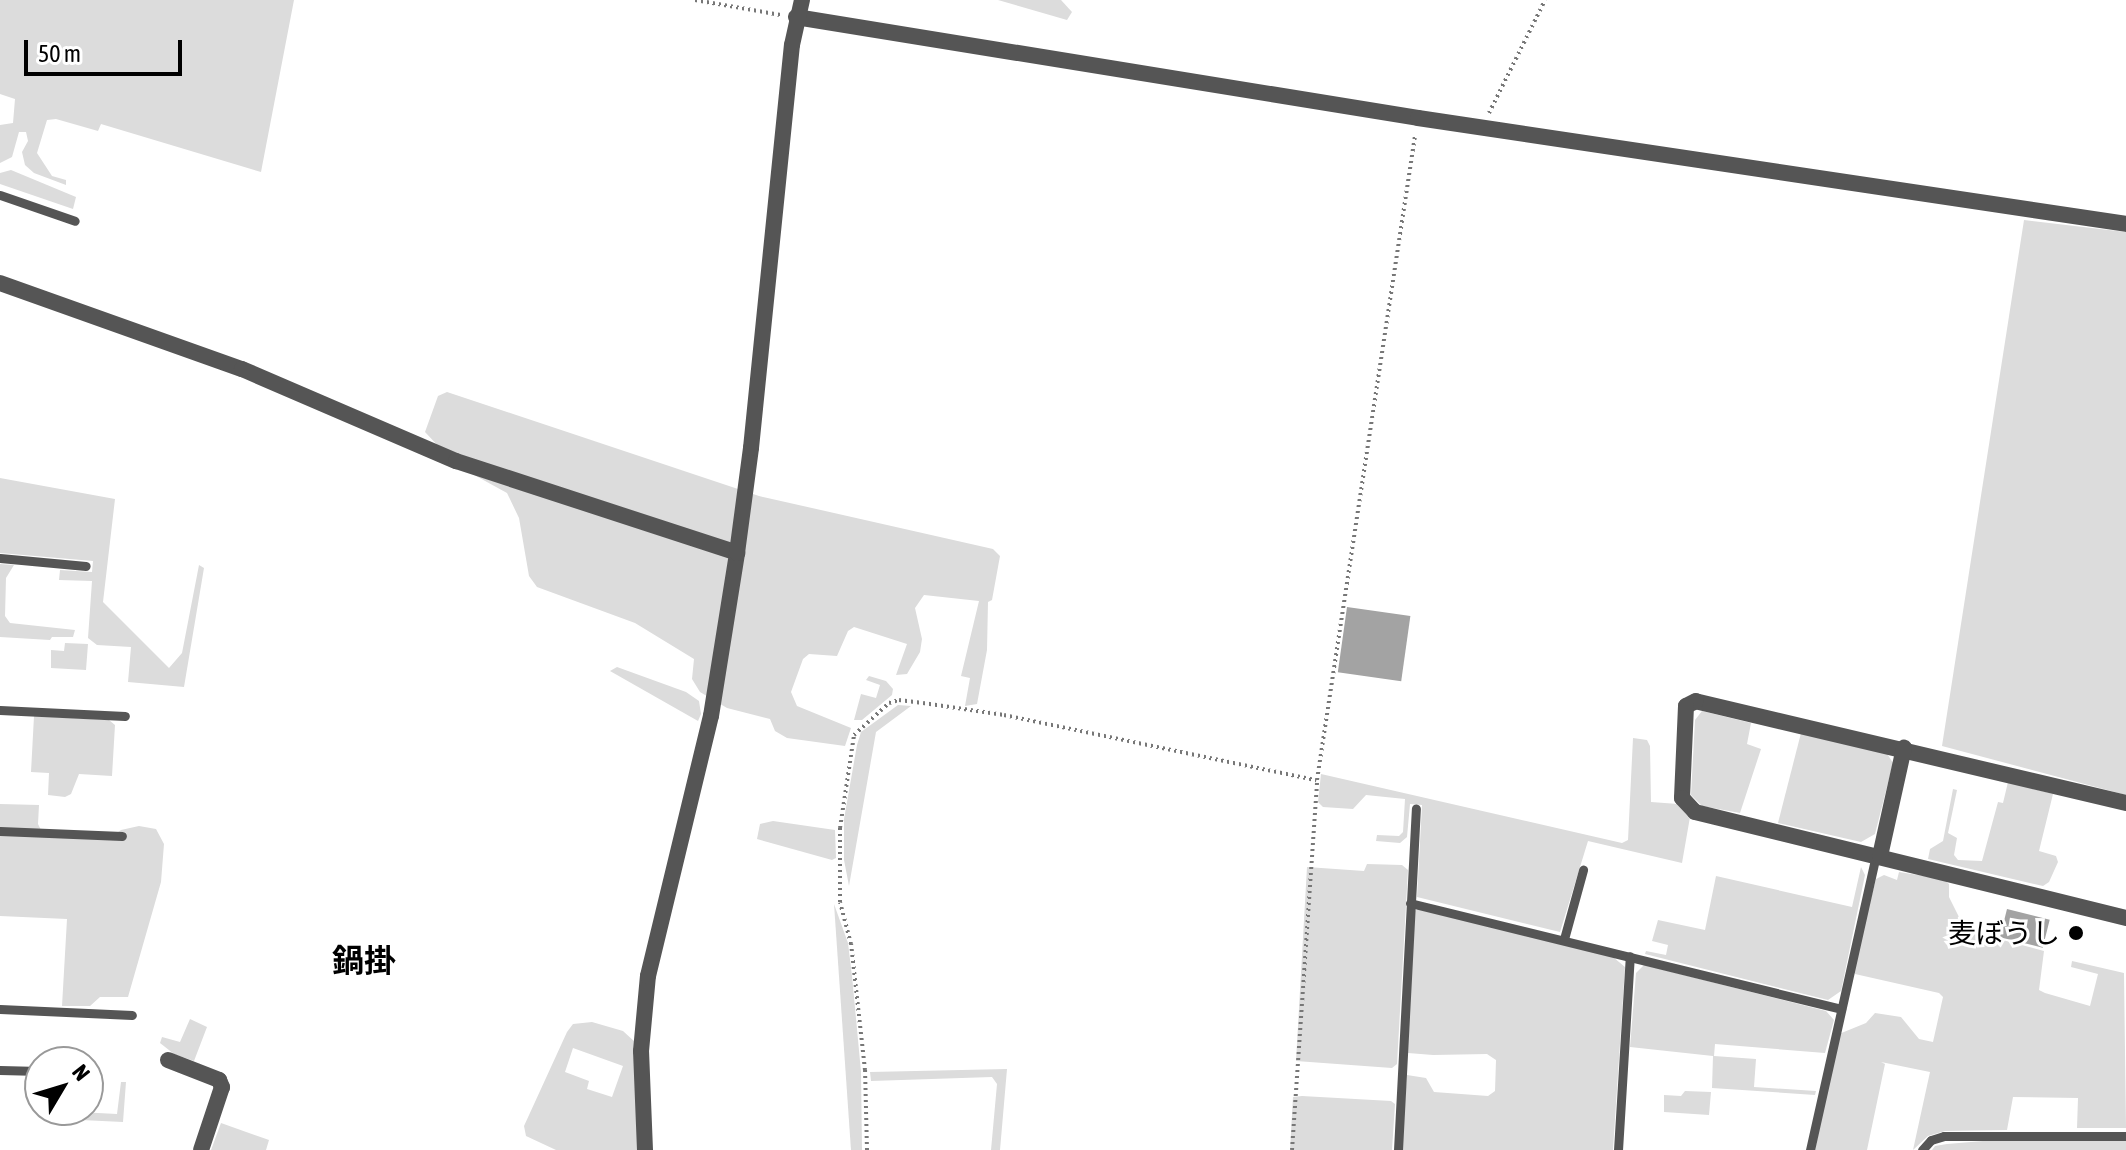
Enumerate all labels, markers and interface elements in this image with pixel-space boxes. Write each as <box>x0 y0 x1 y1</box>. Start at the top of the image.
scale bar <box>28 24 186 74</box>
text: 50 m <box>38 40 81 67</box>
place label: 麦ぼうし <box>1948 916 2060 950</box>
marker: 麦ぼうし <box>2067 924 2085 942</box>
district label: 鍋掛 <box>332 942 396 980</box>
north arrow <box>24 1046 104 1126</box>
text: N <box>67 1059 96 1086</box>

